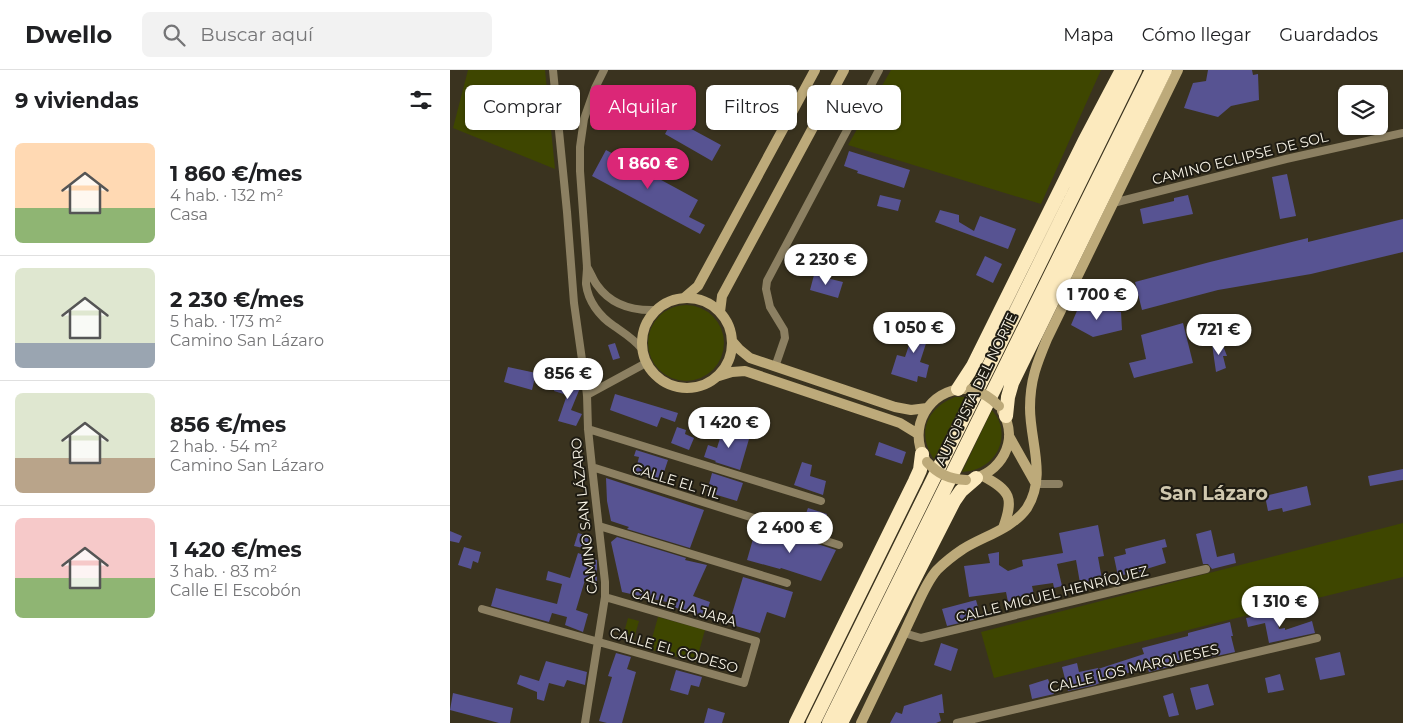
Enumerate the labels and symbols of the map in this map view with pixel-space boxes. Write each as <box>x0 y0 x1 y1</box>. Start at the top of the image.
street label: CAMINO ECLIPSE DE SOL <box>1150 127 1331 189</box>
pin: 1 860 € <box>602 148 694 190</box>
pin: 2 230 € <box>780 244 872 286</box>
pin: 1 700 € <box>1051 278 1143 321</box>
street label: AUTOPISTA DEL NORTE <box>931 310 1021 468</box>
pin: 1 050 € <box>868 312 960 354</box>
pin: 721 € <box>1184 314 1254 356</box>
pin: 856 € <box>533 358 603 400</box>
pin: 1 420 € <box>683 406 775 449</box>
street label: CAMINO SAN LÁZARO <box>567 437 601 595</box>
street label: CALLE EL TIL <box>630 459 723 503</box>
district label: San Lázaro <box>1160 482 1268 505</box>
pin: 2 400 € <box>744 512 836 554</box>
street label: CALLE MIGUEL HENRÍQUEZ <box>954 561 1150 627</box>
street label: CALLE LA JARA <box>630 583 739 631</box>
pin: 1 310 € <box>1234 586 1326 628</box>
street label: CALLE EL CODESO <box>608 623 741 677</box>
street label: CALLE LOS MARQUESES <box>1047 640 1221 696</box>

